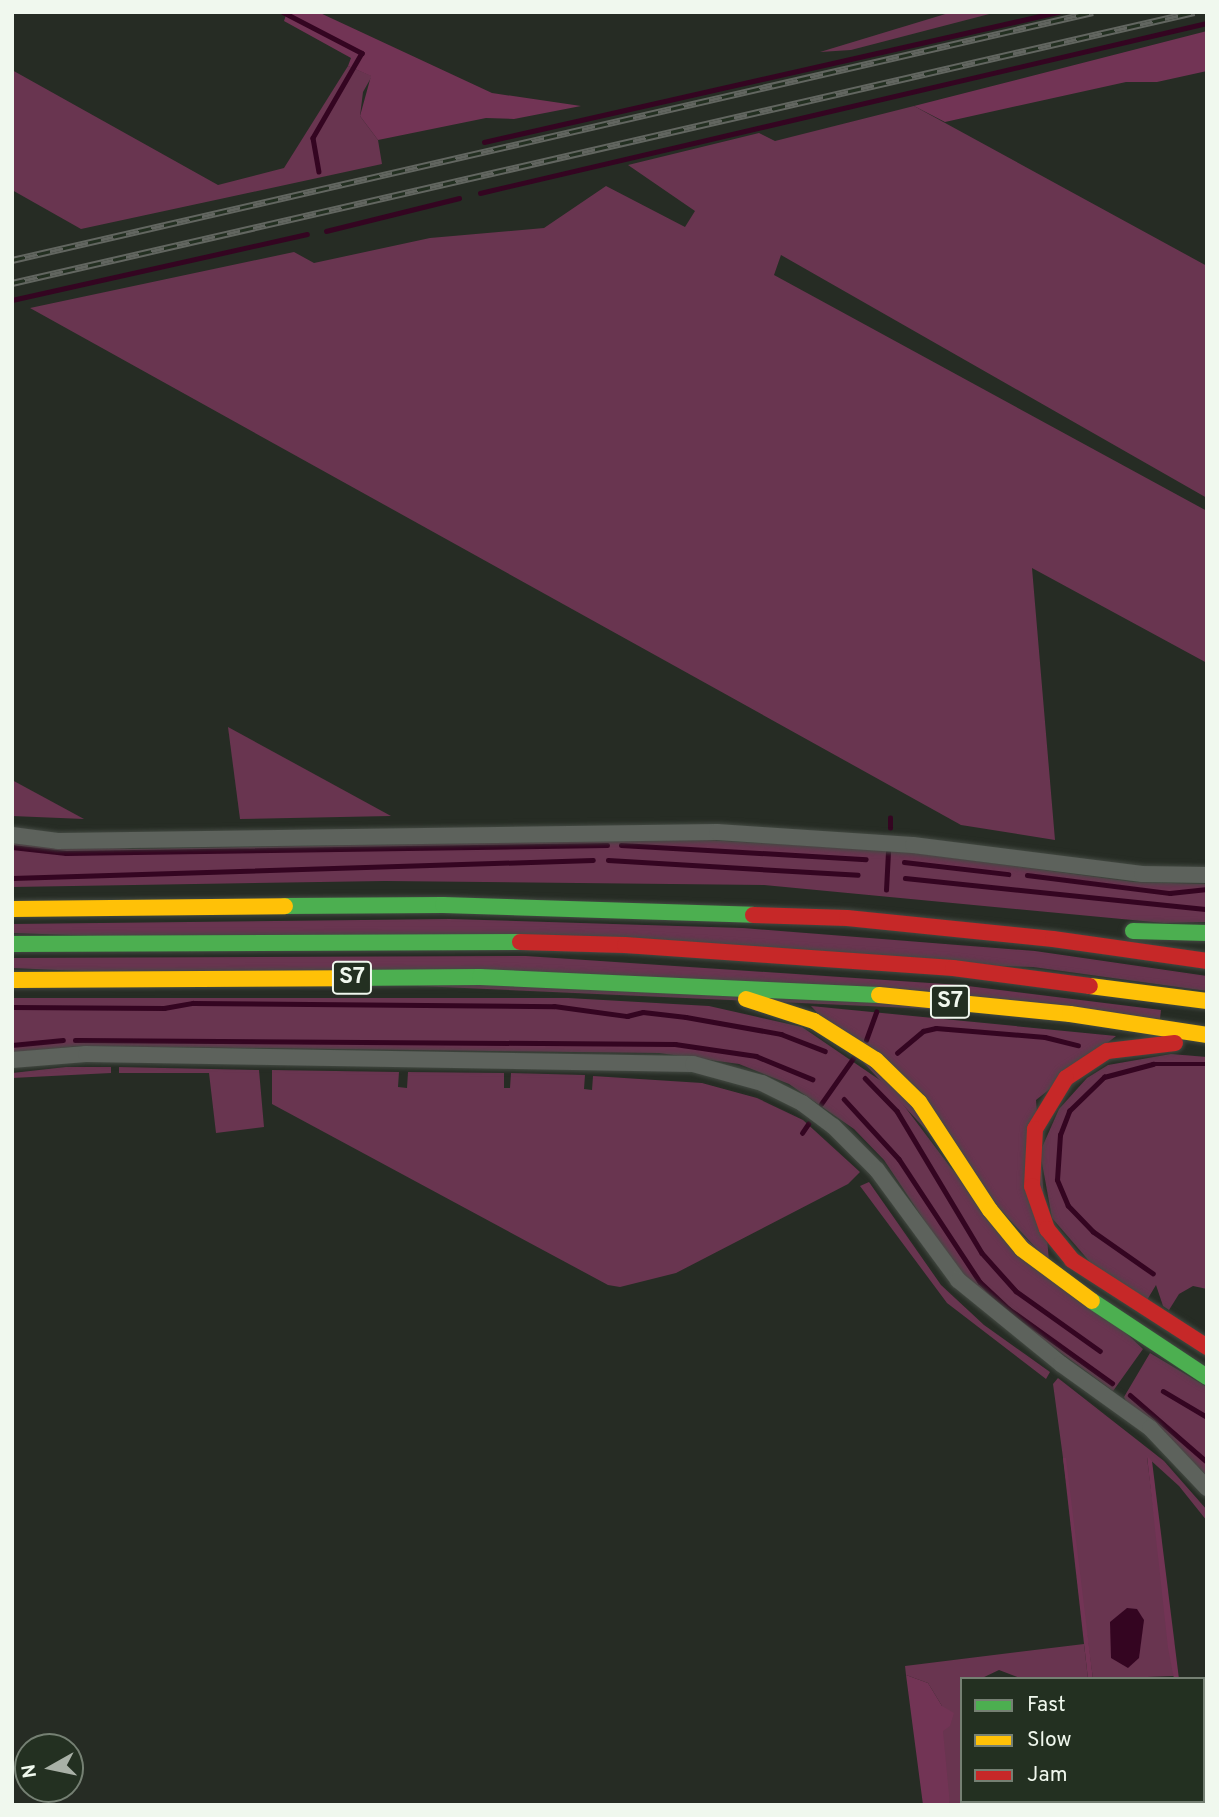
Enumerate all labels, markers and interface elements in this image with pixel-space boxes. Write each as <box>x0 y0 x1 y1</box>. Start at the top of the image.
road number: S7 <box>331 959 373 998</box>
road number: S7 <box>929 982 971 1021</box>
legend <box>960 1677 1205 1803</box>
text: Fast <box>1027 1692 1066 1719</box>
text: Slow <box>1027 1727 1072 1754</box>
north arrow <box>14 1733 84 1803</box>
text: N <box>17 1762 43 1780</box>
text: Jam <box>1027 1762 1068 1789</box>

